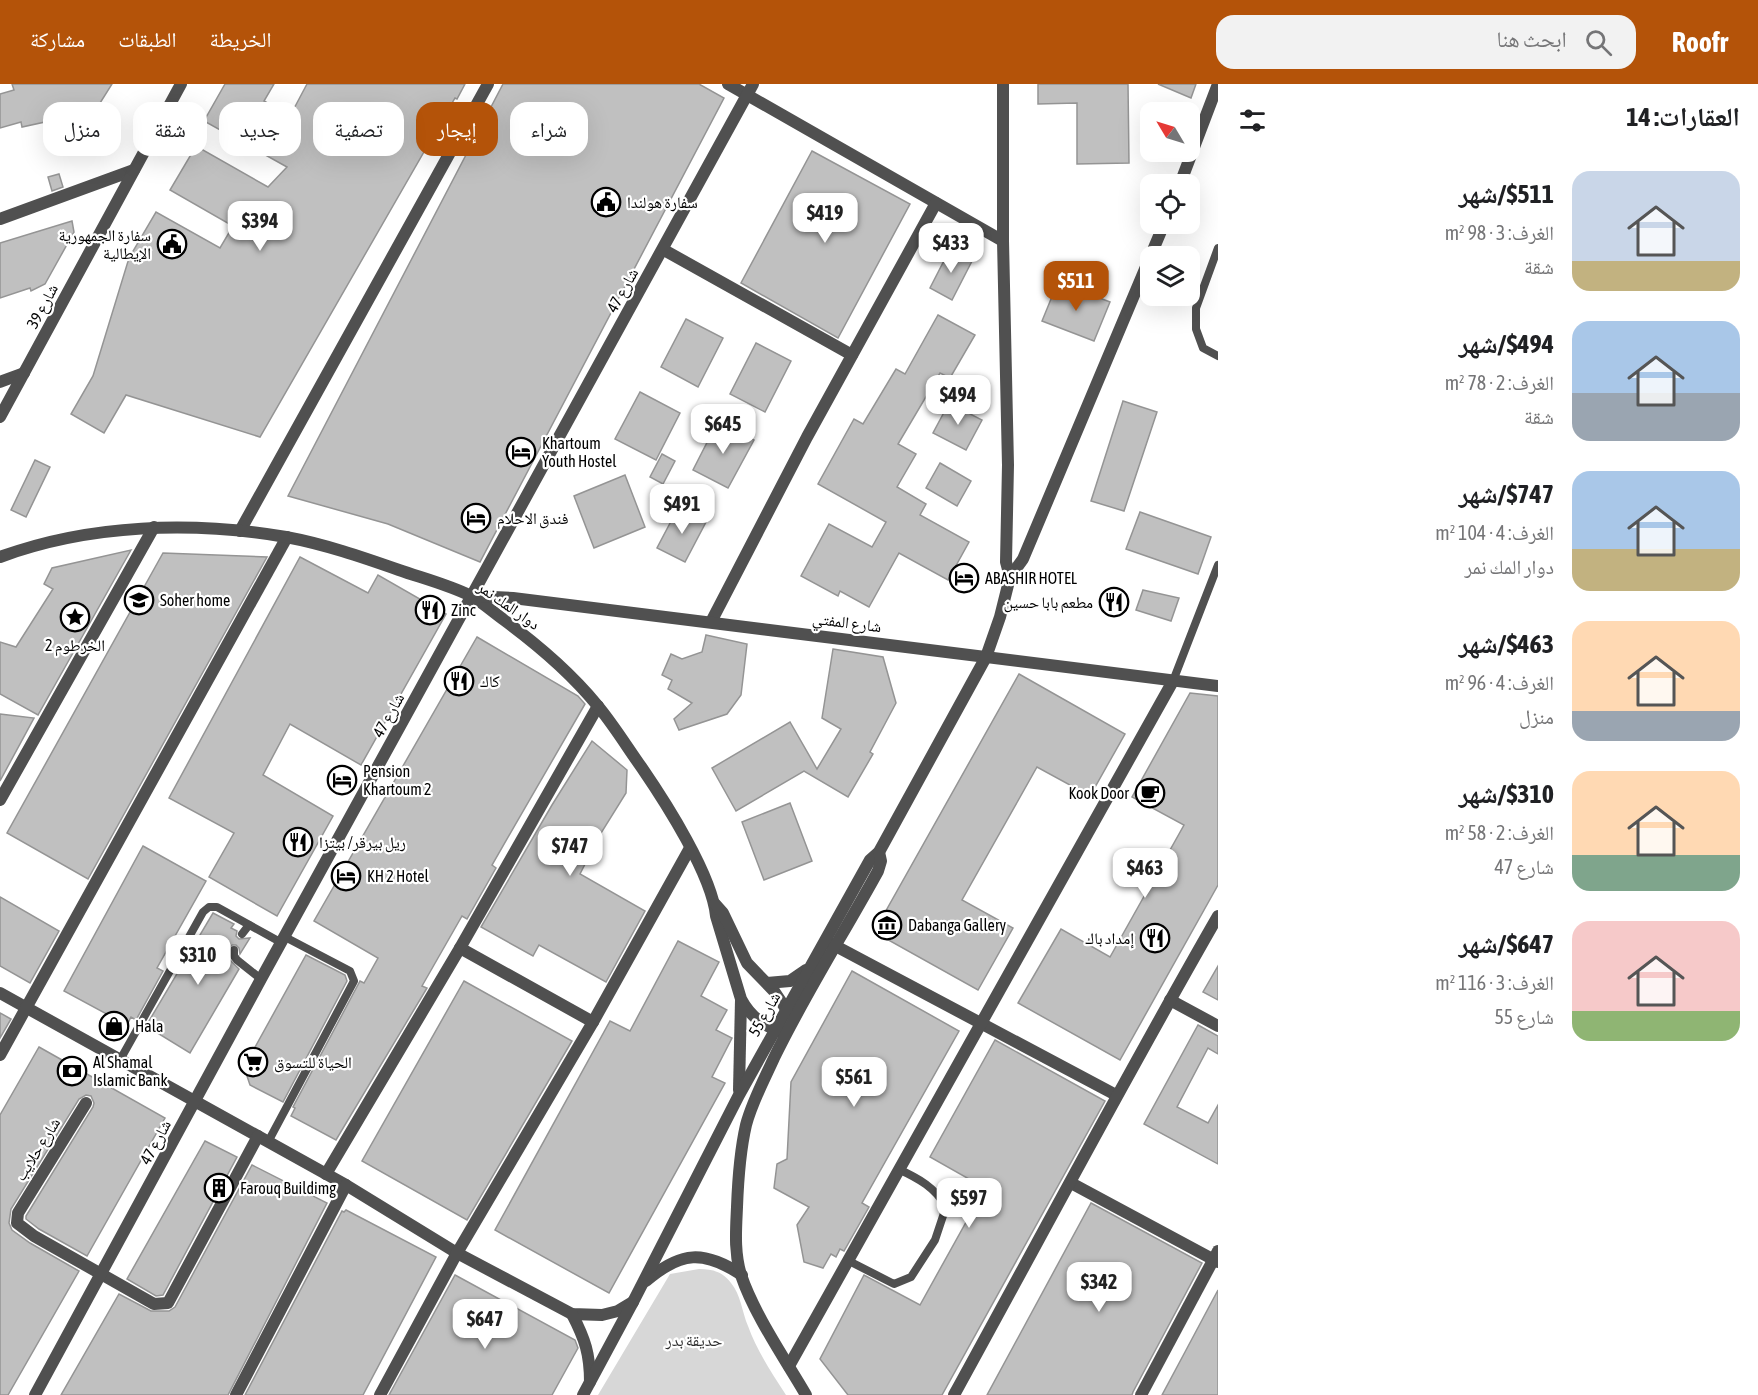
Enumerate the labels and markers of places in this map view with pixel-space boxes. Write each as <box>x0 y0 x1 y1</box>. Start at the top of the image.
public building icon: سفارة هولندا <box>590 186 622 218</box>
place label: سفارة هولندا <box>627 193 698 212</box>
pin: $419 <box>789 193 861 244</box>
pin: $394 <box>224 201 296 252</box>
pin: $433 <box>915 223 987 274</box>
place label: سفارة الجمهورية الإيطالية <box>58 226 151 263</box>
public building icon: سفارة الجمهورية الإيطالية <box>156 228 188 260</box>
pin: $511 <box>1040 261 1112 312</box>
pin: $494 <box>922 375 994 426</box>
pin: $645 <box>687 404 759 455</box>
place label: Khartoum Youth Hostel <box>542 434 617 470</box>
hotel icon: Khartoum Youth Hostel <box>505 436 537 468</box>
pin: $491 <box>646 484 718 535</box>
hotel icon: فندق الاحلام <box>460 502 492 534</box>
place label: فندق الاحلام <box>497 509 568 529</box>
hotel icon: ABASHIR HOTEL <box>948 562 980 594</box>
place label: ABASHIR HOTEL <box>985 569 1078 587</box>
school or university icon: Soher home <box>123 584 155 616</box>
restaurant icon: مطعم بابا حسين <box>1098 586 1130 618</box>
place label: Soher home <box>160 591 230 609</box>
place label: مطعم بابا حسين <box>1003 593 1093 613</box>
restaurant icon: Zinc <box>414 594 446 626</box>
place icon: الخرطوم 2 <box>59 601 91 633</box>
place label: Zinc <box>451 601 476 619</box>
place label: الخرطوم 2 <box>45 636 105 656</box>
restaurant icon: كاك <box>443 665 475 697</box>
place label: كاك <box>480 672 500 690</box>
place label: Pension Khartoum 2 <box>363 762 432 798</box>
hotel icon: Pension Khartoum 2 <box>326 764 358 796</box>
cafe icon: Kook Door <box>1134 777 1166 809</box>
place label: Kook Door <box>1068 784 1129 802</box>
restaurant icon: ريل بيرقر/ بيتزا <box>282 826 314 858</box>
pin: $747 <box>534 826 606 877</box>
place label: ريل بيرقر/ بيتزا <box>319 833 406 853</box>
pin: $463 <box>1109 848 1181 899</box>
hotel icon: KH 2 Hotel <box>330 860 362 892</box>
place label: KH 2 Hotel <box>367 867 430 885</box>
museum icon: Dabanga Gallery <box>871 909 903 941</box>
place label: Dabanga Gallery <box>908 916 1007 935</box>
restaurant icon: إمداد باك <box>1139 922 1171 954</box>
place label: إمداد باك <box>1085 929 1134 949</box>
pin: $310 <box>162 935 234 986</box>
shop icon: Hala <box>98 1010 130 1042</box>
place label: Hala <box>135 1017 163 1035</box>
supermarket icon: الحياة للتسوق <box>237 1046 269 1078</box>
place label: Al Shamal Islamic Bank <box>93 1053 168 1089</box>
place label: الحياة للتسوق <box>274 1053 352 1073</box>
bank icon: Al Shamal Islamic Bank <box>56 1055 88 1087</box>
pin: $561 <box>818 1057 890 1108</box>
building icon: Farouq Buildimg <box>203 1172 235 1204</box>
pin: $597 <box>933 1178 1005 1229</box>
place label: Farouq Buildimg <box>240 1179 336 1198</box>
pin: $342 <box>1063 1262 1135 1313</box>
pin: $647 <box>449 1299 521 1350</box>

